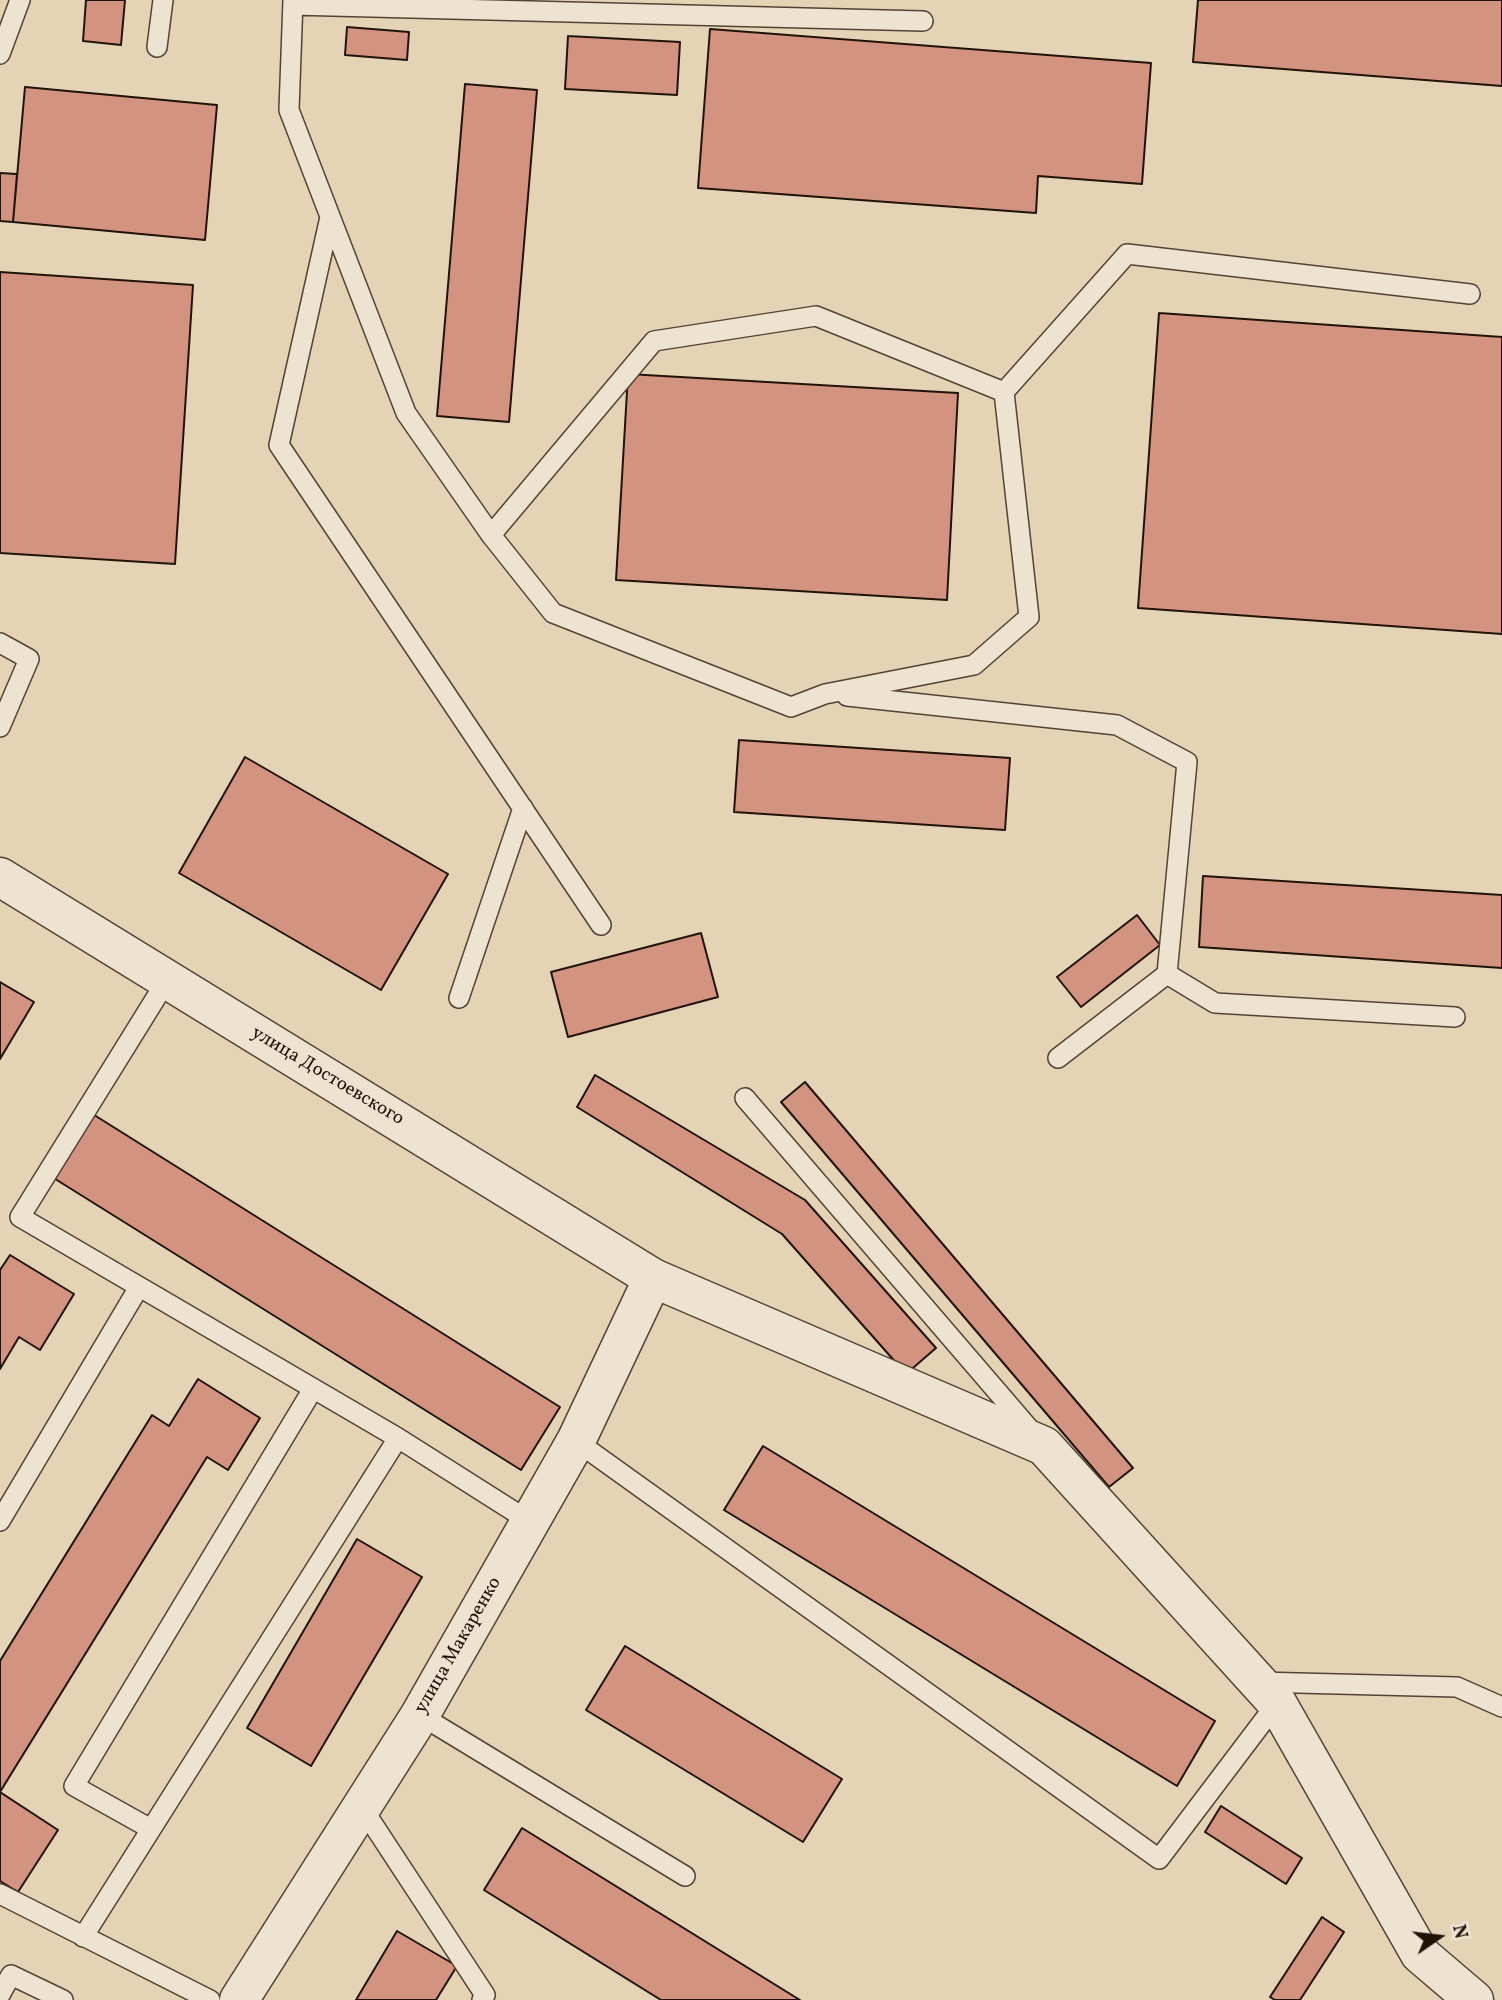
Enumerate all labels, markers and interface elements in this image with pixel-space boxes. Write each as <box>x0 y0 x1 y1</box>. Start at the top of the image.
street label: улица Достоевского <box>247 1022 407 1132</box>
street label: улица Макаренко <box>411 1573 507 1719</box>
north arrow <box>1404 1902 1474 1972</box>
text: N <box>1445 1922 1474 1942</box>

